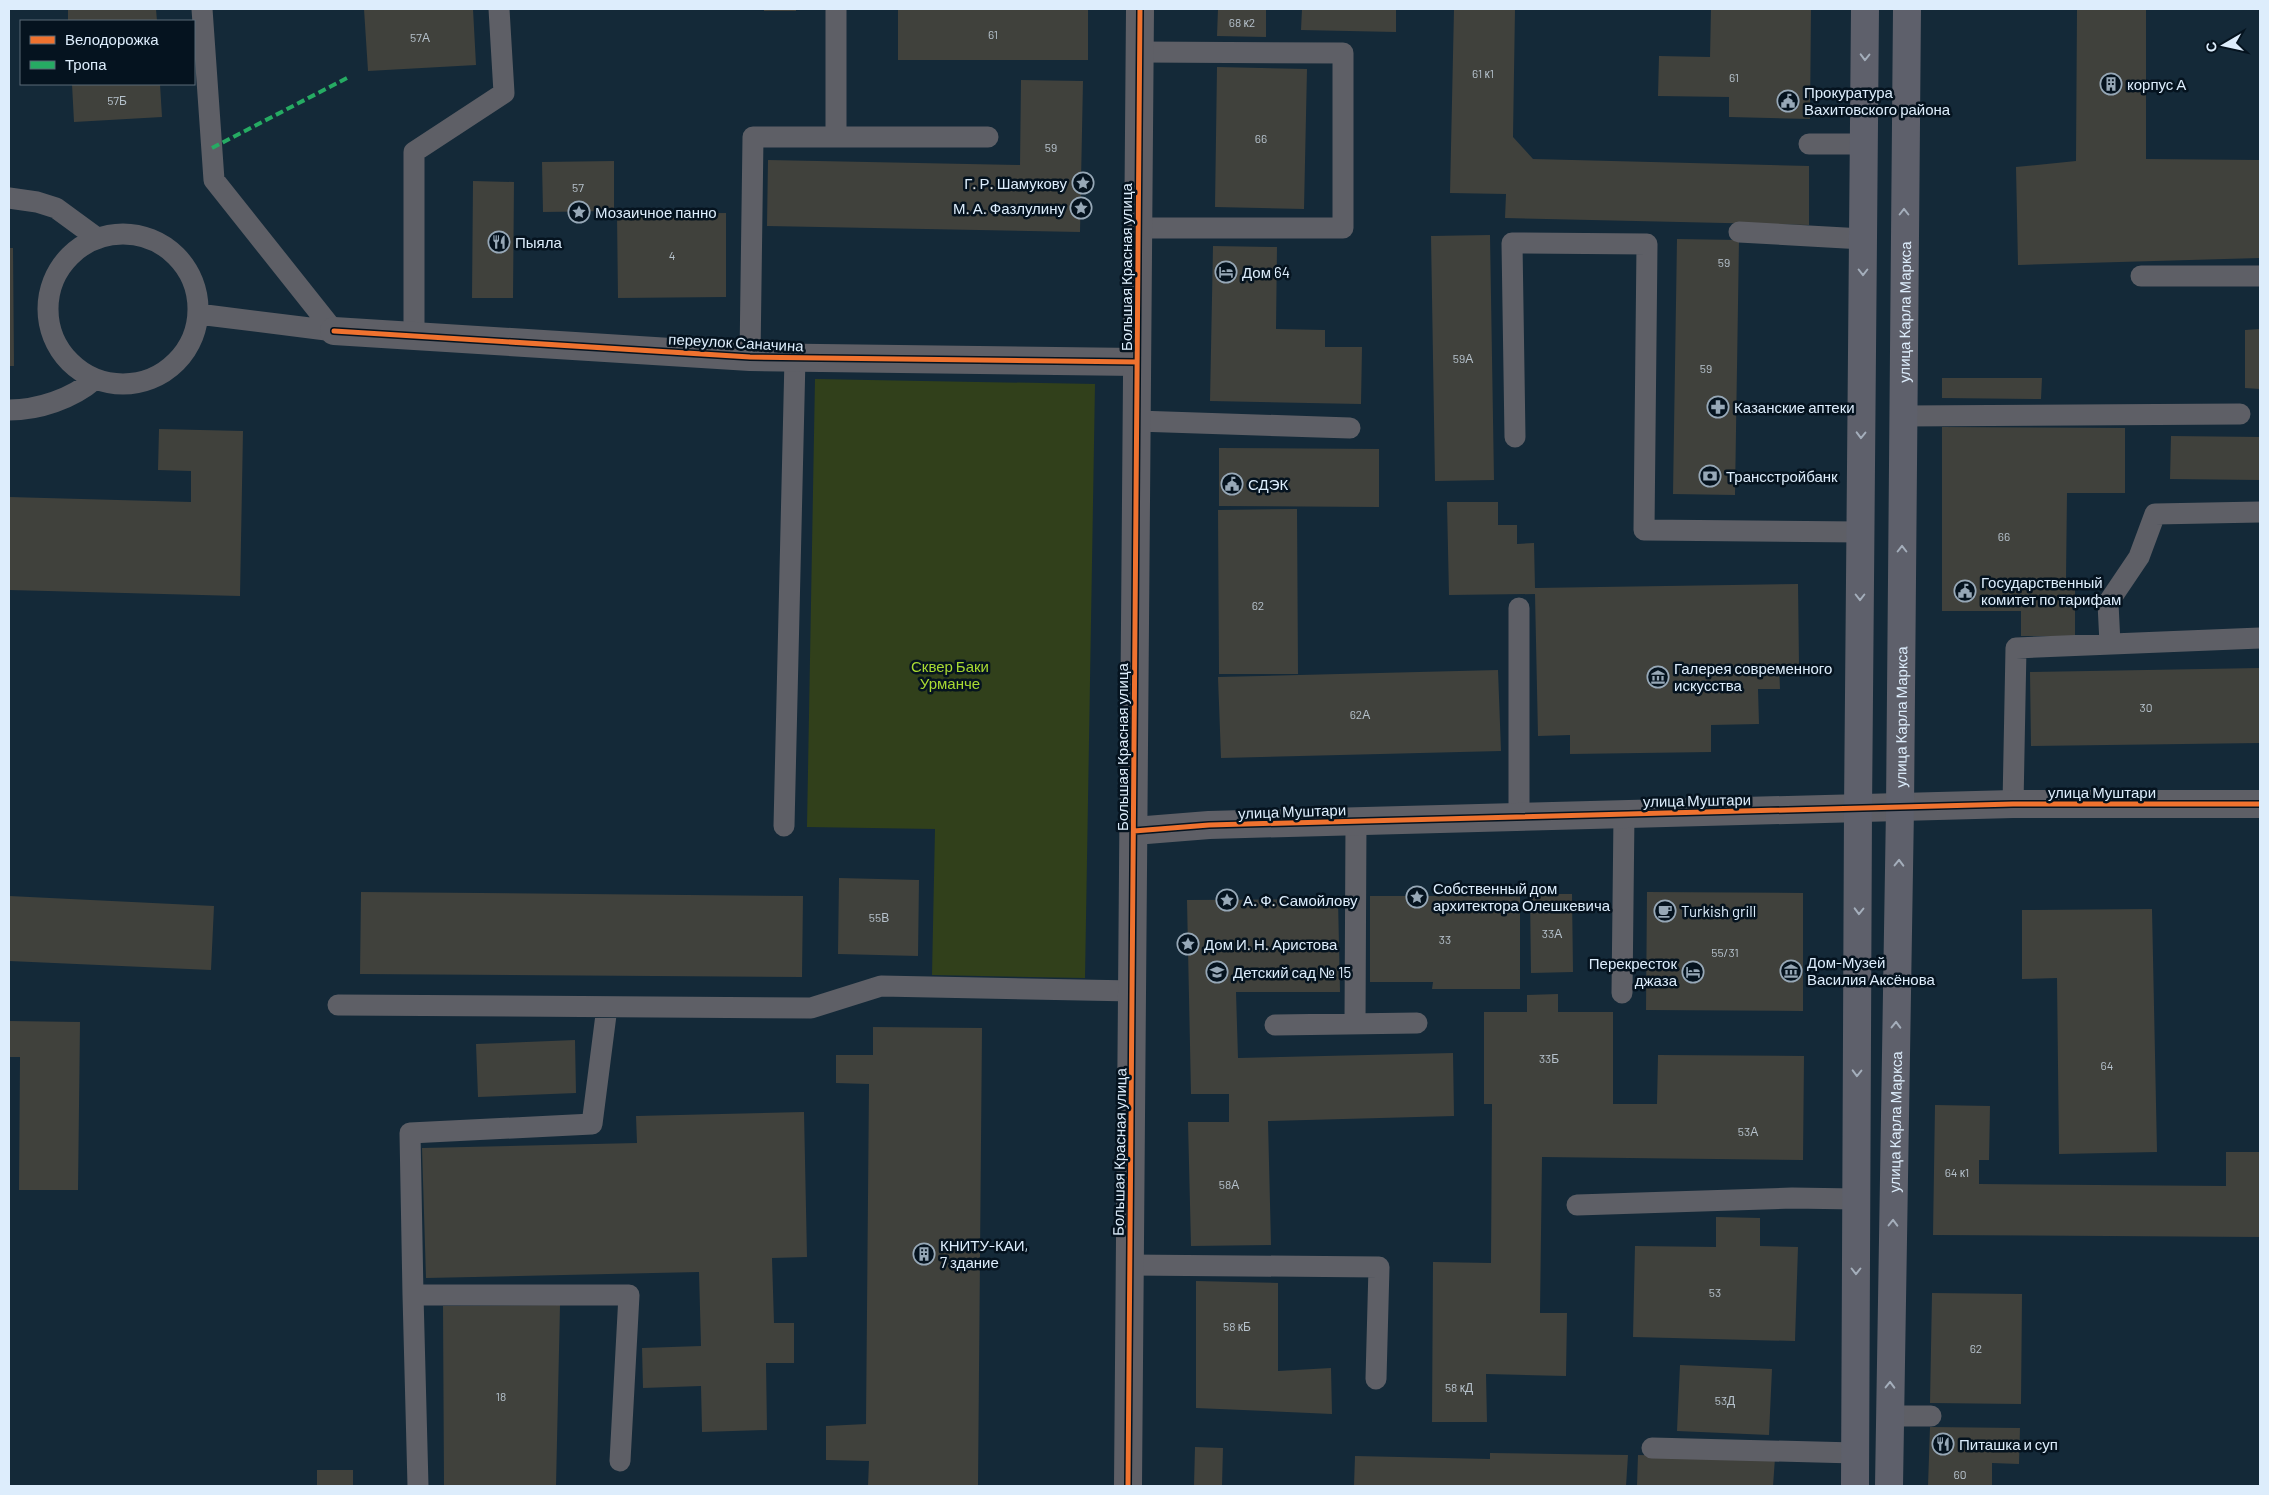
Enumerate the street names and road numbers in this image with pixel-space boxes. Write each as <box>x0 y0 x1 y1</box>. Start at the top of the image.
street label: Большая Красная улица <box>1117 182 1135 351</box>
street label: улица Карла Маркса <box>1895 241 1914 383</box>
street label: переулок Саначина <box>668 329 805 355</box>
street label: улица Карла Маркса <box>1891 646 1910 788</box>
street label: Большая Красная улица <box>1113 662 1131 831</box>
street label: улица Муштари <box>2048 783 2156 801</box>
street label: улица Муштари <box>1643 790 1751 810</box>
street label: улица Муштари <box>1238 800 1346 822</box>
street label: улица Карла Маркса <box>1885 1051 1905 1193</box>
street label: Большая Красная улица <box>1109 1067 1129 1236</box>

